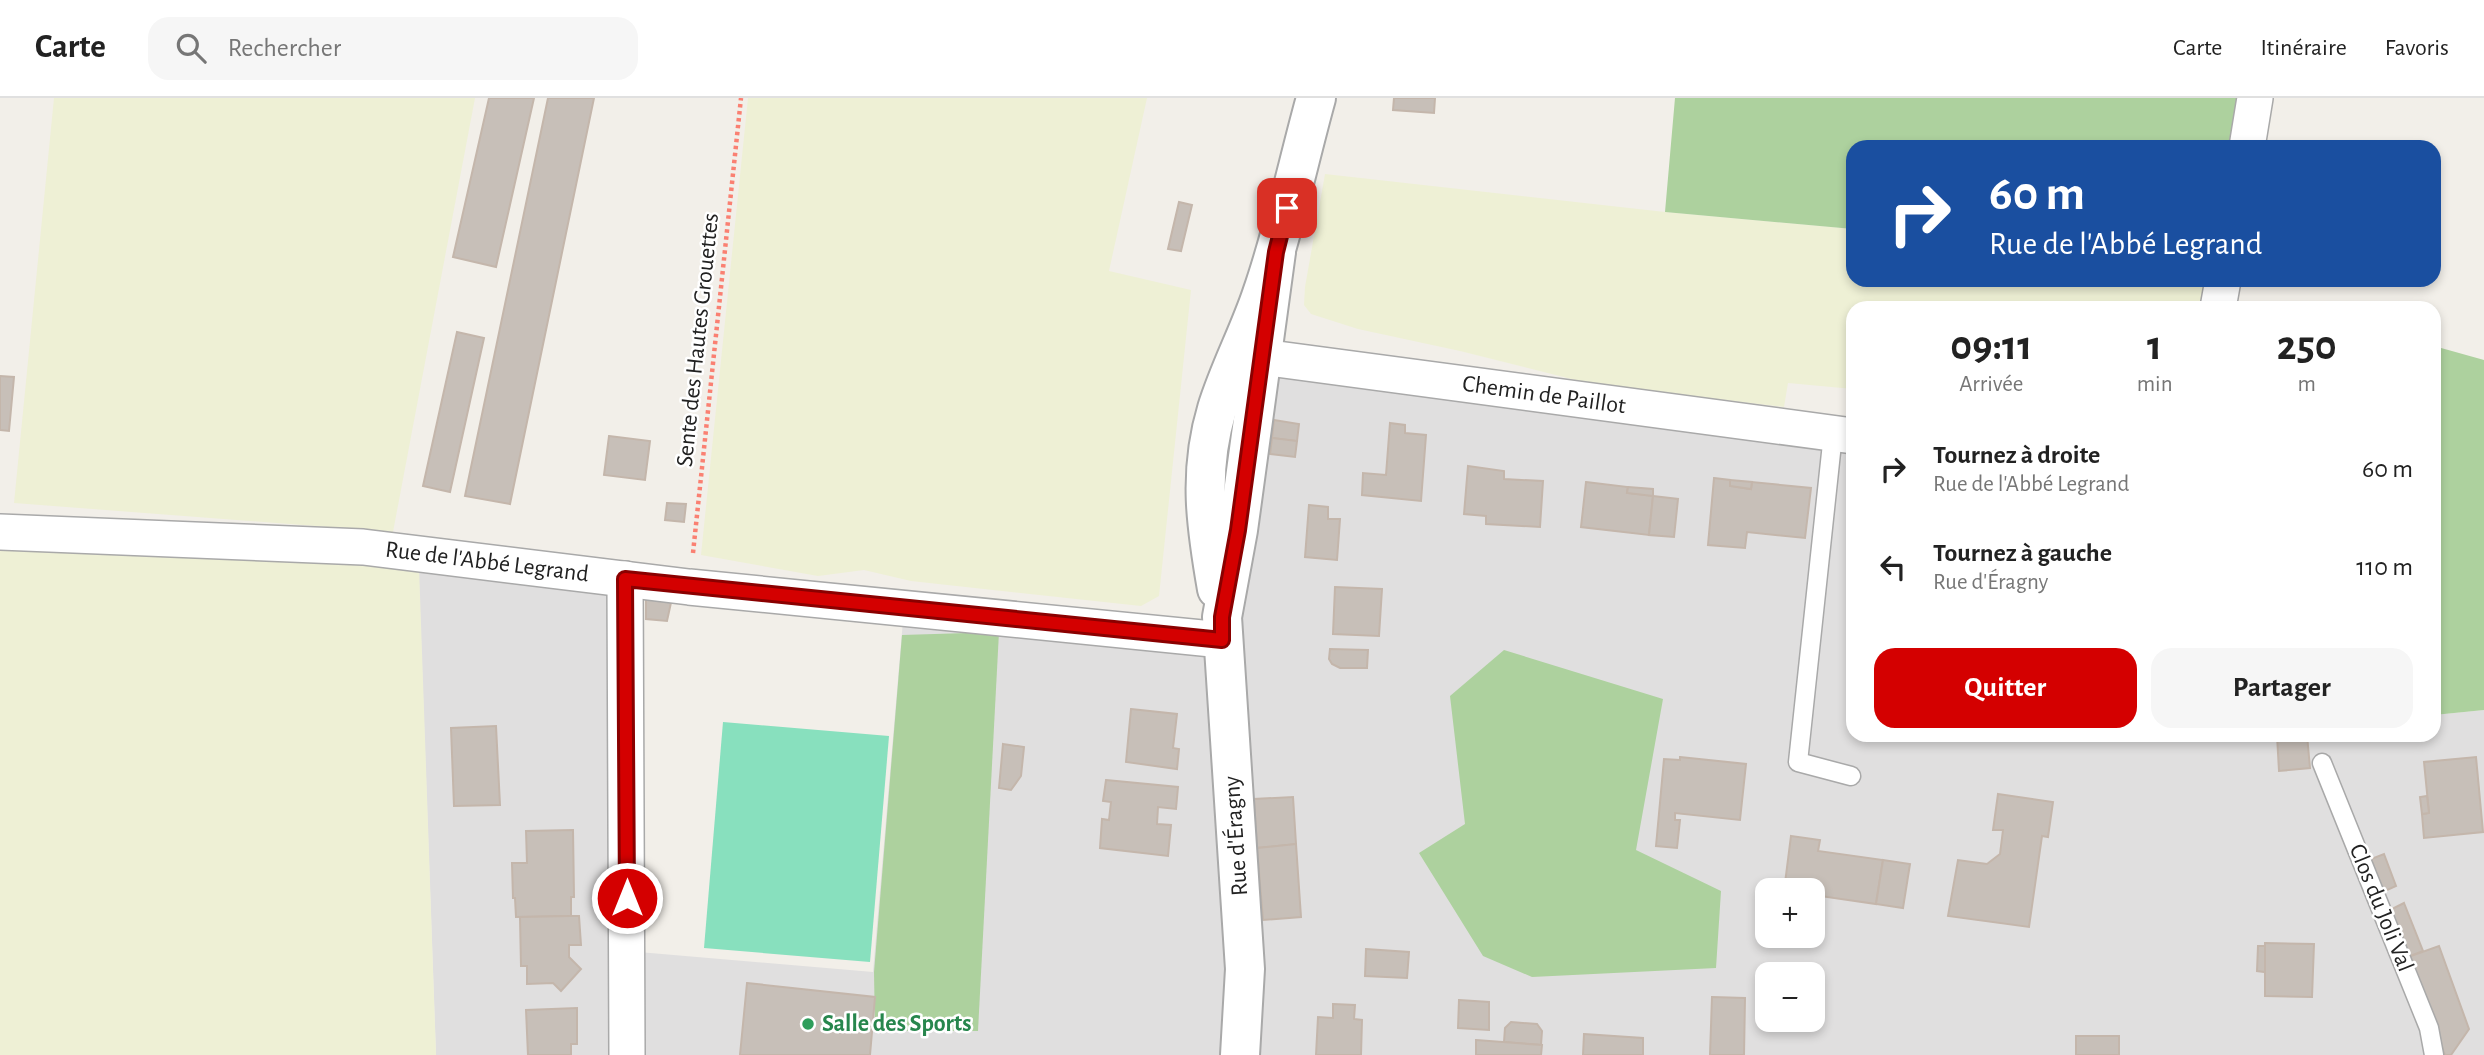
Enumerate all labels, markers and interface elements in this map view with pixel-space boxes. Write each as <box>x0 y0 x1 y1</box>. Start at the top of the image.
search box <box>148 17 638 80</box>
icon: search <box>172 29 210 67</box>
text: Carte <box>35 31 106 64</box>
text: Rechercher <box>228 35 341 61</box>
text: Carte <box>2173 36 2222 60</box>
text: Itinéraire <box>2260 36 2347 60</box>
text: Favoris <box>2385 36 2449 60</box>
icon: right <box>1874 168 1965 259</box>
text: 60 m <box>1989 170 2085 219</box>
pin <box>1257 178 1317 238</box>
icon: arrive <box>1268 189 1306 227</box>
street label: Sente des Hautes Grouettes <box>673 212 723 468</box>
text: Rue de l'Abbé Legrand <box>1989 228 2262 260</box>
text: 09:11 <box>1950 325 2032 367</box>
text: 1 <box>2147 325 2162 367</box>
text: 250 <box>2277 325 2337 367</box>
street label: Chemin de Paillot <box>1461 372 1628 418</box>
text: Arrivée <box>1959 373 2023 396</box>
text: min <box>2137 373 2173 396</box>
text: m <box>2298 373 2316 396</box>
text: Tournez à droite <box>1933 442 2100 468</box>
icon: right <box>1874 450 1912 488</box>
text: 60 m <box>2362 456 2413 482</box>
text: Rue de l'Abbé Legrand <box>1933 473 2129 496</box>
street label: Rue de l'Abbé Legrand <box>384 538 590 586</box>
text: Tournez à gauche <box>1933 540 2112 566</box>
icon: left <box>1874 548 1912 586</box>
text: 110 m <box>2356 554 2413 580</box>
text: Rue d'Éragny <box>1933 571 2048 594</box>
button: Quitter <box>1874 648 2137 728</box>
button: Partager <box>2151 648 2413 728</box>
street label: Rue d'Éragny <box>1218 775 1252 897</box>
street label: Clos du Joli Val <box>2345 841 2417 975</box>
position arrow <box>590 861 664 935</box>
map controls <box>1755 878 1825 1032</box>
button: + <box>1755 878 1825 948</box>
button: − <box>1755 962 1825 1032</box>
place label: Salle des Sports <box>822 1012 971 1036</box>
marker: Salle des Sports <box>800 1016 816 1032</box>

